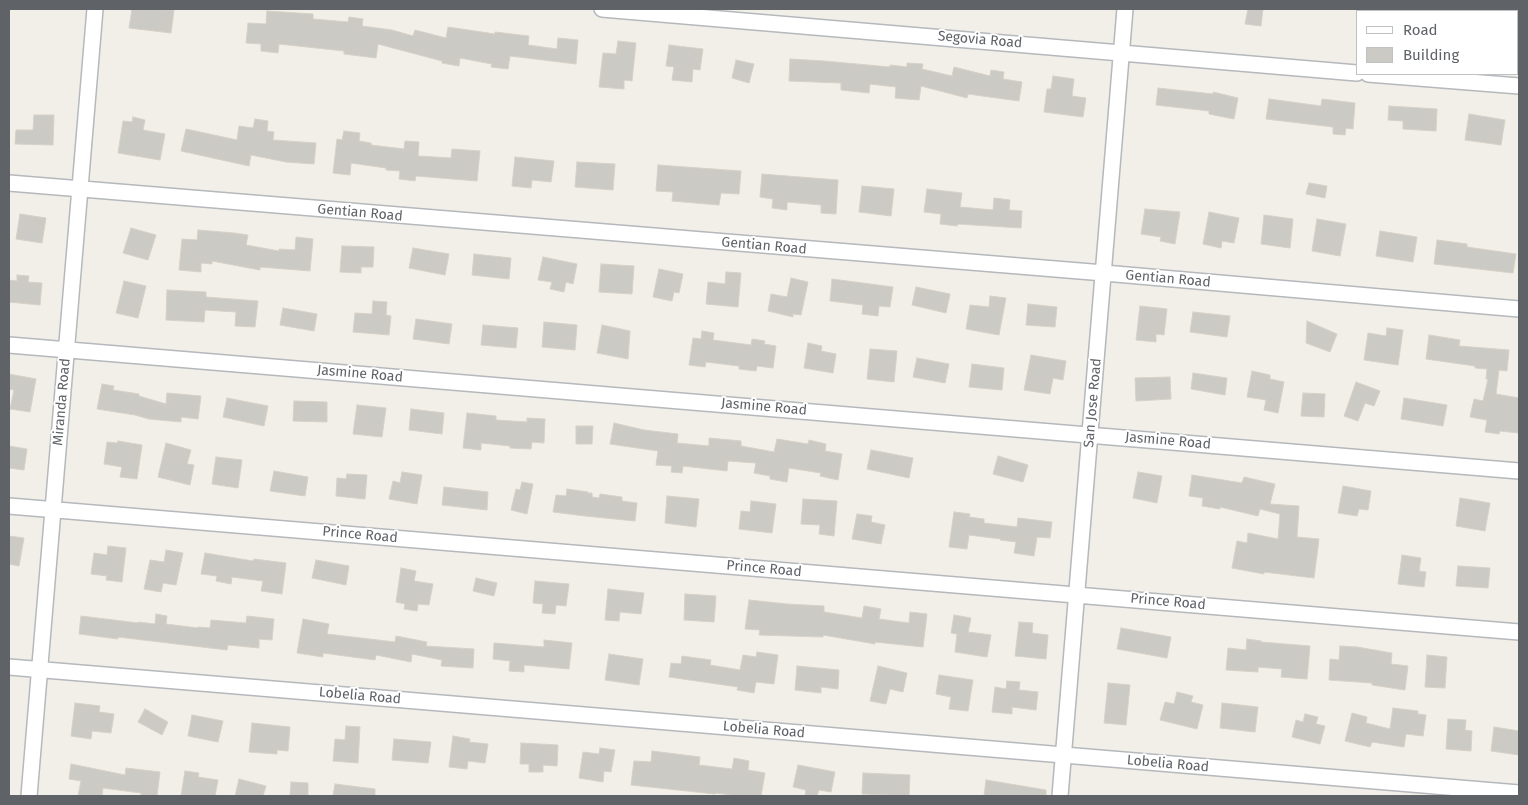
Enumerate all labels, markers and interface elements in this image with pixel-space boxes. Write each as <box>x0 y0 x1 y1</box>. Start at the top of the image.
legend <box>1356 10 1518 75</box>
text: Road <box>1403 21 1438 39</box>
street label: Segovia Road <box>937 28 1023 52</box>
text: Building <box>1403 46 1459 64</box>
street label: Gentian Road <box>317 201 403 225</box>
street label: Gentian Road <box>721 234 807 258</box>
street label: Gentian Road <box>1125 267 1211 291</box>
street label: Miranda Road <box>50 358 74 446</box>
street label: San Jose Road <box>1081 358 1105 448</box>
street label: Jasmine Road <box>316 362 404 386</box>
street label: Jasmine Road <box>720 395 808 419</box>
street label: Jasmine Road <box>1124 429 1212 453</box>
street label: Prince Road <box>322 523 398 547</box>
street label: Prince Road <box>726 557 802 581</box>
street label: Prince Road <box>1130 590 1206 614</box>
street label: Lobelia Road <box>318 684 402 708</box>
street label: Lobelia Road <box>722 718 806 742</box>
street label: Lobelia Road <box>1126 752 1210 776</box>

